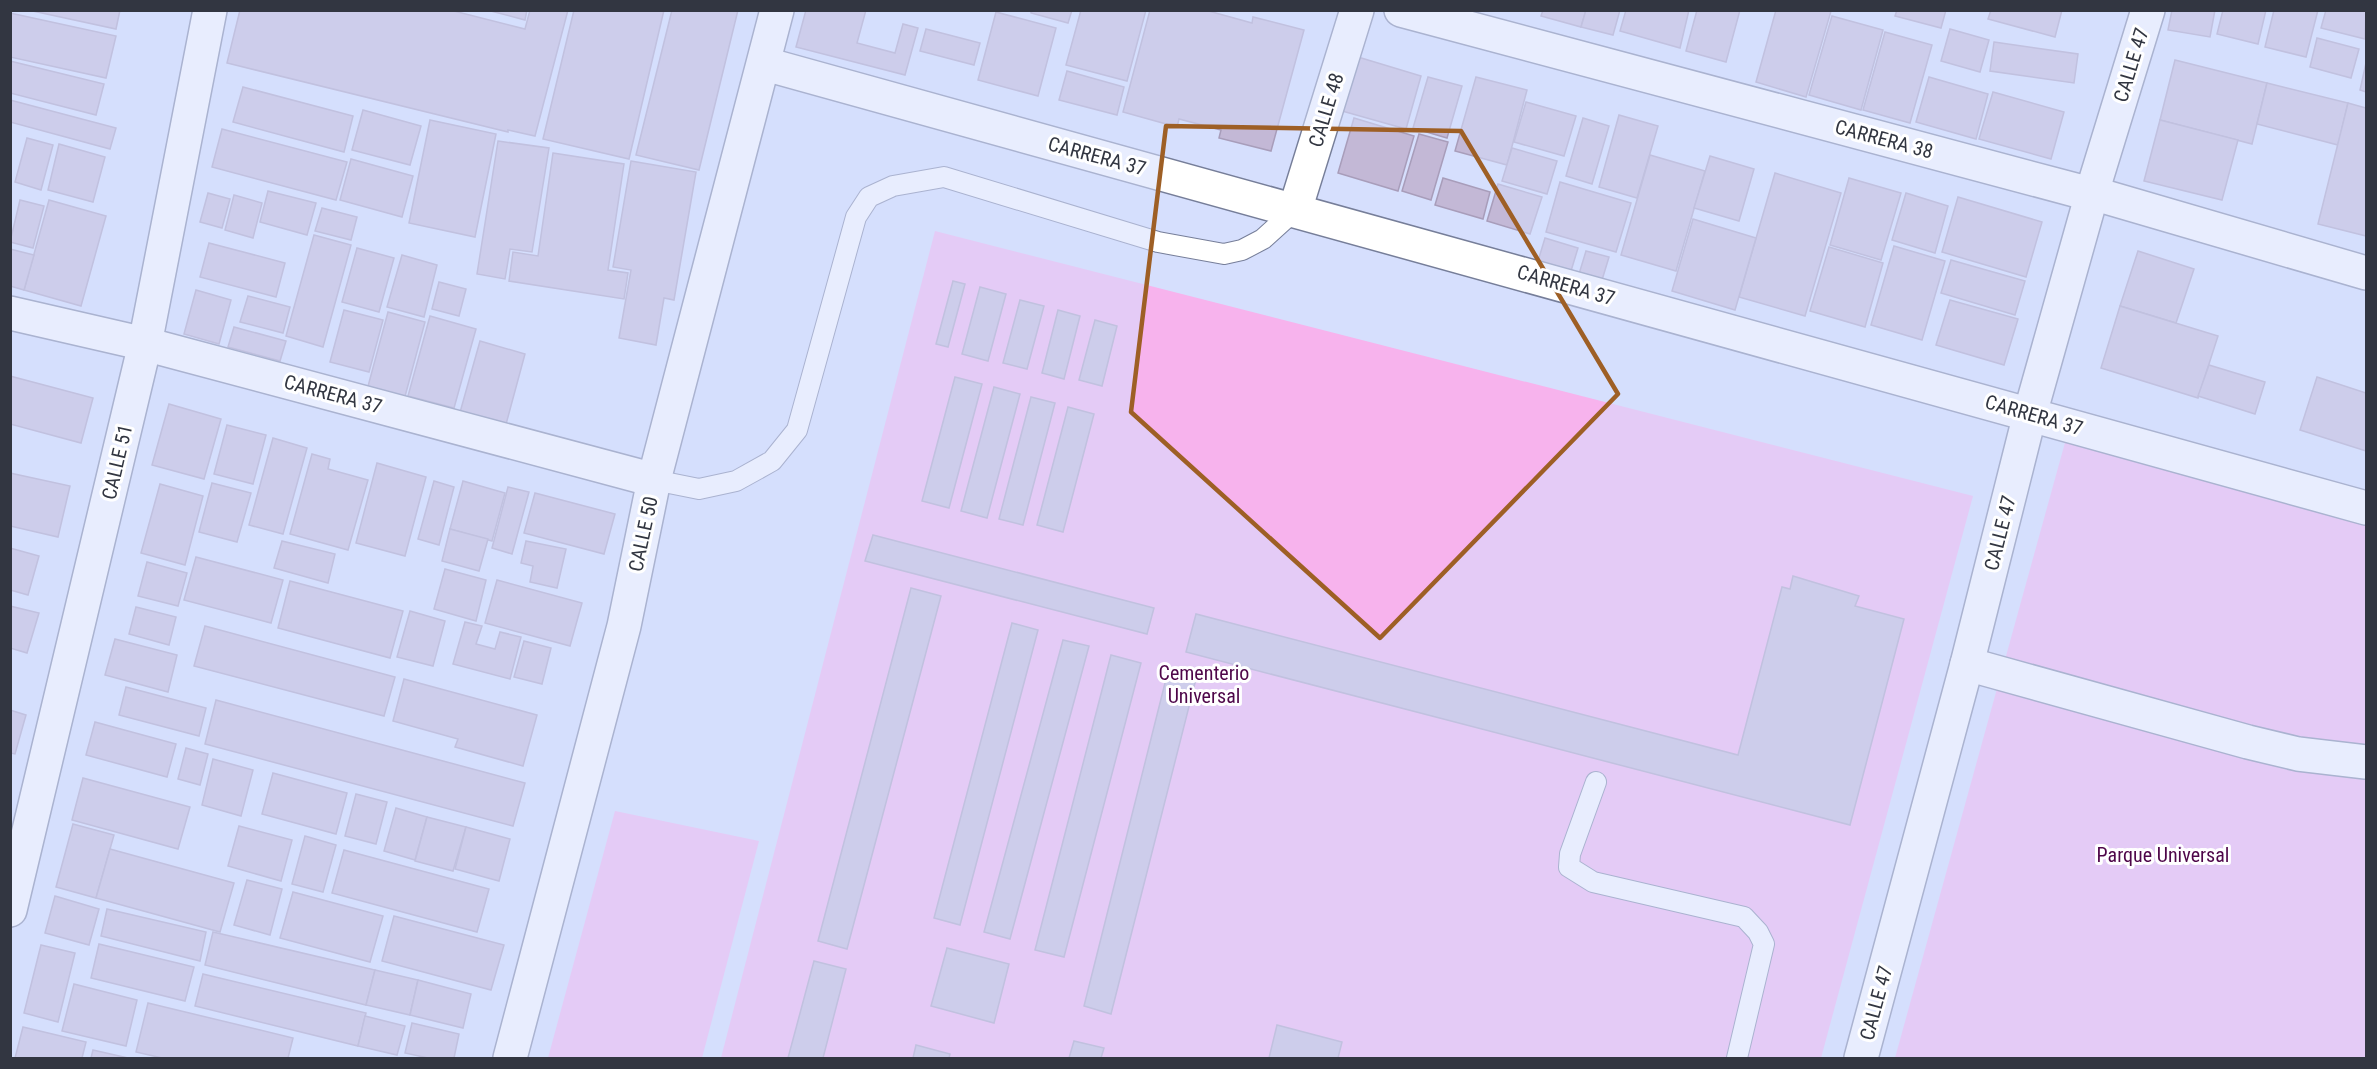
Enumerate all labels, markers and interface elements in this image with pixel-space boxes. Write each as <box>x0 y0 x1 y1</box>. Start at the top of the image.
street label: CALLE 47 <box>2108 25 2154 105</box>
street label: CALLE 48 <box>1303 70 1349 150</box>
street label: CARRERA 38 <box>1832 114 1936 164</box>
street label: CARRERA 37 <box>1045 131 1149 181</box>
street label: CARRERA 37 <box>1514 260 1618 310</box>
street label: CARRERA 37 <box>281 369 385 419</box>
street label: CARRERA 37 <box>1982 390 2086 440</box>
street label: CALLE 51 <box>97 422 137 502</box>
street label: CALLE 47 <box>1979 493 2021 573</box>
street label: CALLE 50 <box>623 494 663 574</box>
park label: Cementerio Universal <box>1159 661 1249 708</box>
park label: Parque Universal <box>2097 843 2229 867</box>
street label: CALLE 47 <box>1855 963 1897 1043</box>

